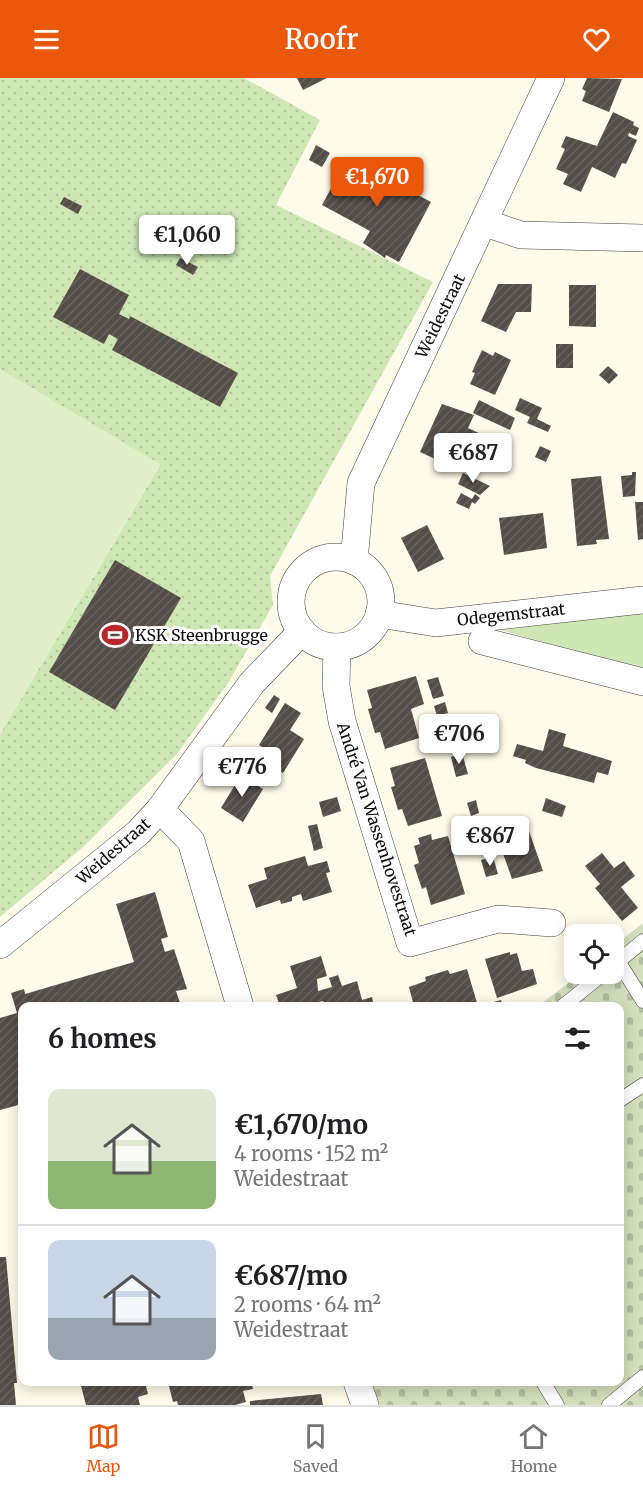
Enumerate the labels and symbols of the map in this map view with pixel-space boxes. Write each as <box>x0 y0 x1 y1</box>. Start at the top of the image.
pin: €1,670 <box>328 157 426 208</box>
pin: €1,060 <box>138 215 236 266</box>
street label: Weidestraat <box>411 270 469 362</box>
pin: €687 <box>437 433 509 484</box>
street label: Odegemstraat <box>456 598 567 630</box>
sports icon: KSK Steenbrugge <box>100 620 130 650</box>
place label: KSK Steenbrugge <box>135 625 268 645</box>
pin: €706 <box>423 714 495 765</box>
street label: André Van Wassenhovestraat <box>333 719 421 939</box>
pin: €776 <box>206 747 278 798</box>
street label: Weidestraat <box>71 813 155 889</box>
pin: €867 <box>454 816 526 867</box>

